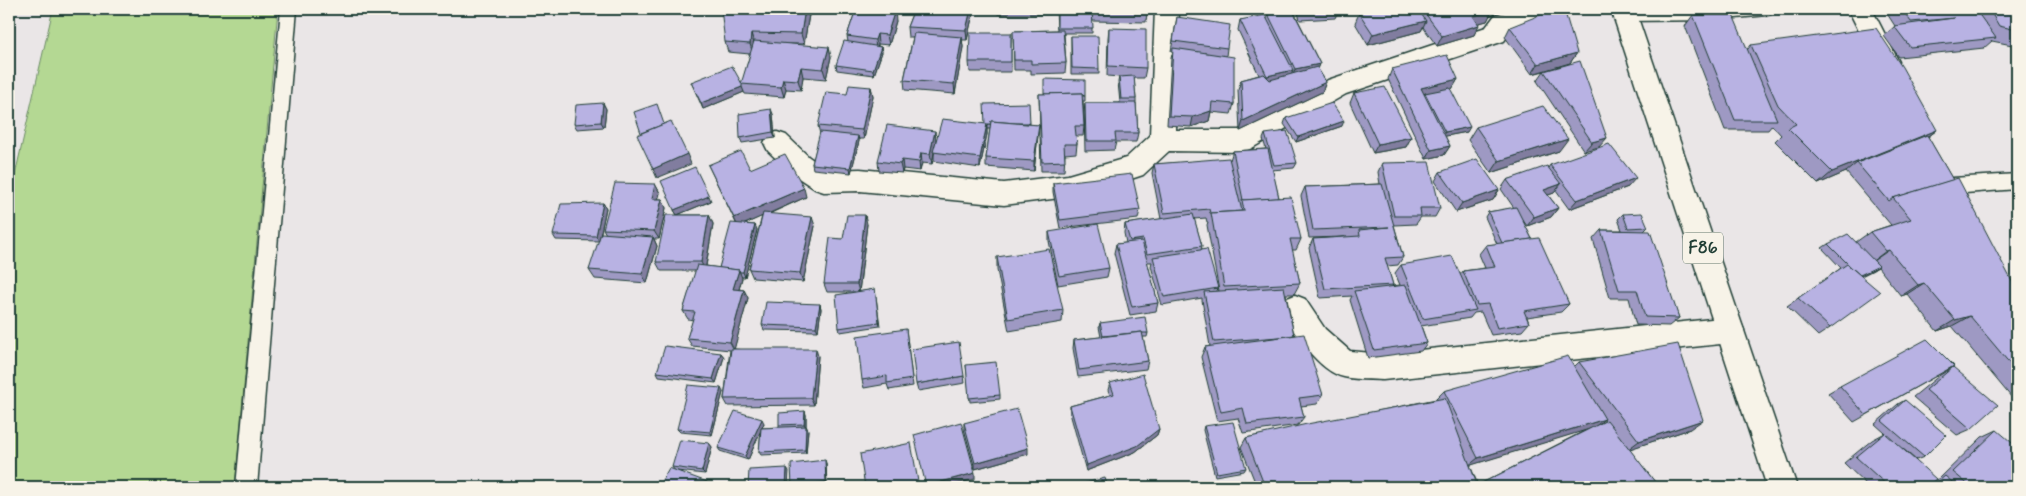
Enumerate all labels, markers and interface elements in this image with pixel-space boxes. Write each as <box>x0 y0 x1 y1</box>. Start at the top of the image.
road number: F86 <box>1683 232 1723 264</box>

